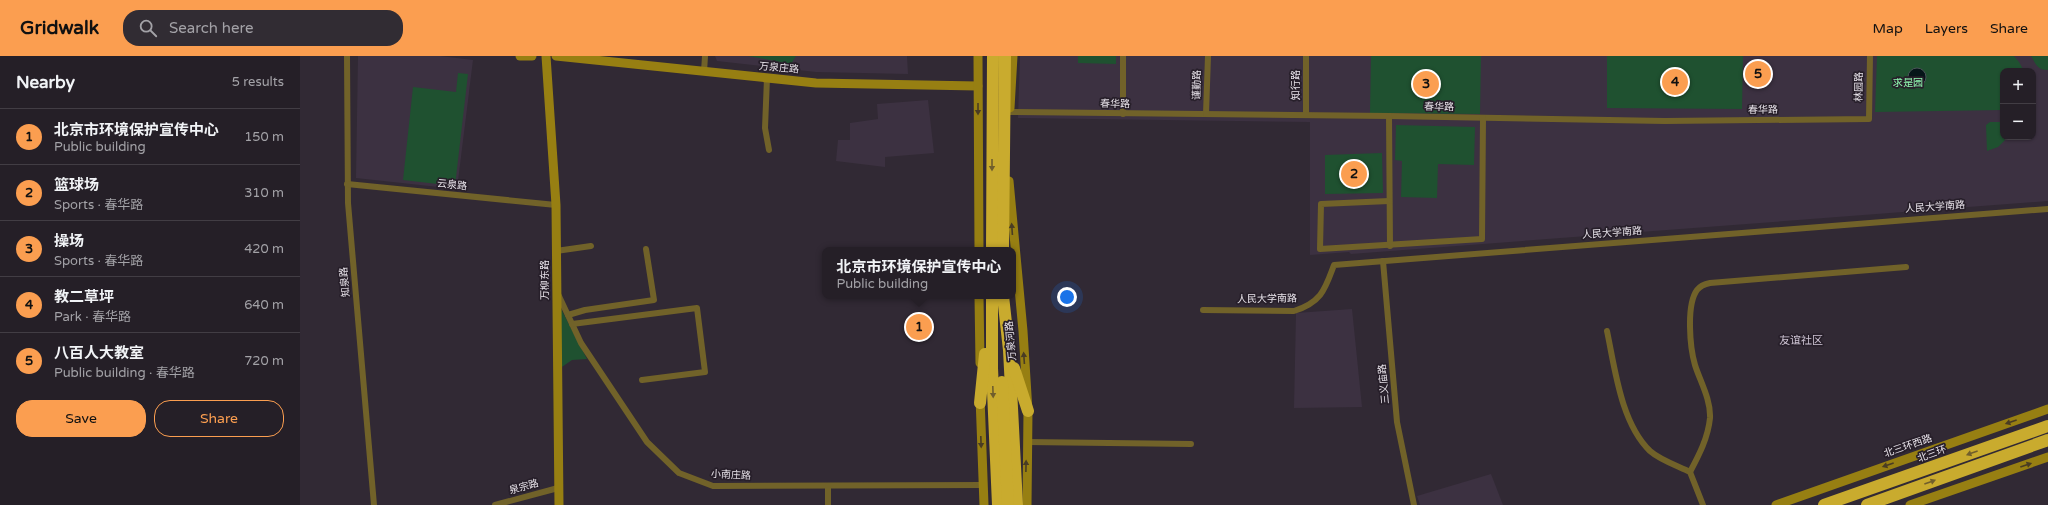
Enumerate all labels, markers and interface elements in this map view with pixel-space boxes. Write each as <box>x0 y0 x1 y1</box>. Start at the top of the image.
search box <box>123 10 403 46</box>
text: Gridwalk <box>20 17 99 39</box>
icon: search <box>137 17 159 39</box>
text: Search here <box>169 19 253 37</box>
text: Map <box>1873 20 1903 37</box>
text: Layers <box>1925 20 1968 37</box>
text: Share <box>1990 20 2028 37</box>
pin: 5 <box>1745 59 1771 89</box>
street label: 万泉庄路 <box>759 60 799 76</box>
pin: 4 <box>1662 67 1688 97</box>
map controls <box>2000 68 2036 140</box>
button: + <box>2000 68 2036 104</box>
pin: 3 <box>1413 69 1439 99</box>
street label: 谨勤路 <box>1191 70 1203 100</box>
street label: 知行路 <box>1290 70 1302 100</box>
text: Nearby <box>16 72 75 93</box>
street label: 林园路 <box>1853 72 1865 102</box>
text: 5 results <box>232 74 284 90</box>
park label: 求是园 <box>1893 77 1923 89</box>
street label: 春华路 <box>1100 98 1130 110</box>
street label: 春华路 <box>1424 101 1454 113</box>
one-way arrow <box>975 103 981 116</box>
street label: 春华路 <box>1748 104 1778 116</box>
button: − <box>2000 104 2036 140</box>
text: 北京市环境保护宣传中心 <box>54 121 219 139</box>
text: 1 <box>25 129 33 145</box>
text: 150 m <box>244 129 284 145</box>
text: Public building <box>54 139 146 155</box>
one-way arrow <box>989 159 995 172</box>
pin: 2 <box>1341 159 1367 189</box>
text: 篮球场 <box>54 176 99 194</box>
street label: 云泉路 <box>436 177 468 193</box>
text: 2 <box>25 185 33 201</box>
text: 310 m <box>244 185 284 201</box>
text: Sports · 春华路 <box>54 197 143 213</box>
street label: 人民大学南路 <box>1905 199 1965 215</box>
one-way arrow <box>1009 223 1016 235</box>
street label: 人民大学南路 <box>1582 225 1642 241</box>
text: 操场 <box>54 232 84 250</box>
text: 3 <box>25 241 33 257</box>
text: 420 m <box>244 241 284 257</box>
popup <box>822 247 1016 299</box>
text: Sports · 春华路 <box>54 253 143 269</box>
text: 北京市环境保护宣传中心 <box>836 258 1002 276</box>
street label: 万柳东路 <box>539 260 551 300</box>
street label: 知泉路 <box>338 267 352 297</box>
text: Public building <box>836 276 928 292</box>
your location <box>1057 287 1077 307</box>
text: 教二草坪 <box>54 288 114 306</box>
street label: 人民大学南路 <box>1237 292 1297 306</box>
text: 4 <box>25 297 33 313</box>
text: 640 m <box>244 297 284 313</box>
text: Park · 春华路 <box>54 309 131 325</box>
pin: 1 <box>906 312 932 342</box>
street label: 万泉河路 <box>1003 321 1019 361</box>
district label: 友谊社区 <box>1779 334 1823 347</box>
text: 八百人大教室 <box>54 344 144 362</box>
one-way arrow <box>1021 352 1028 364</box>
text: 5 <box>25 353 33 369</box>
text: 720 m <box>244 353 284 369</box>
street label: 三义庙路 <box>1376 364 1392 404</box>
text: Public building · 春华路 <box>54 365 195 381</box>
one-way arrow <box>990 386 996 399</box>
button: Save <box>16 400 146 437</box>
button: Share <box>154 400 284 437</box>
one-way arrow <box>2005 419 2017 425</box>
street label: 北三环西路 <box>1882 432 1934 460</box>
one-way arrow <box>978 436 985 448</box>
street label: 北三环 <box>1916 443 1948 465</box>
one-way arrow <box>1965 450 1977 456</box>
one-way arrow <box>1023 460 1030 472</box>
one-way arrow <box>2021 461 2033 467</box>
one-way arrow <box>1882 462 1894 468</box>
street label: 小南庄路 <box>711 468 751 482</box>
street label: 泉宗路 <box>508 477 540 497</box>
one-way arrow <box>1924 479 1936 485</box>

